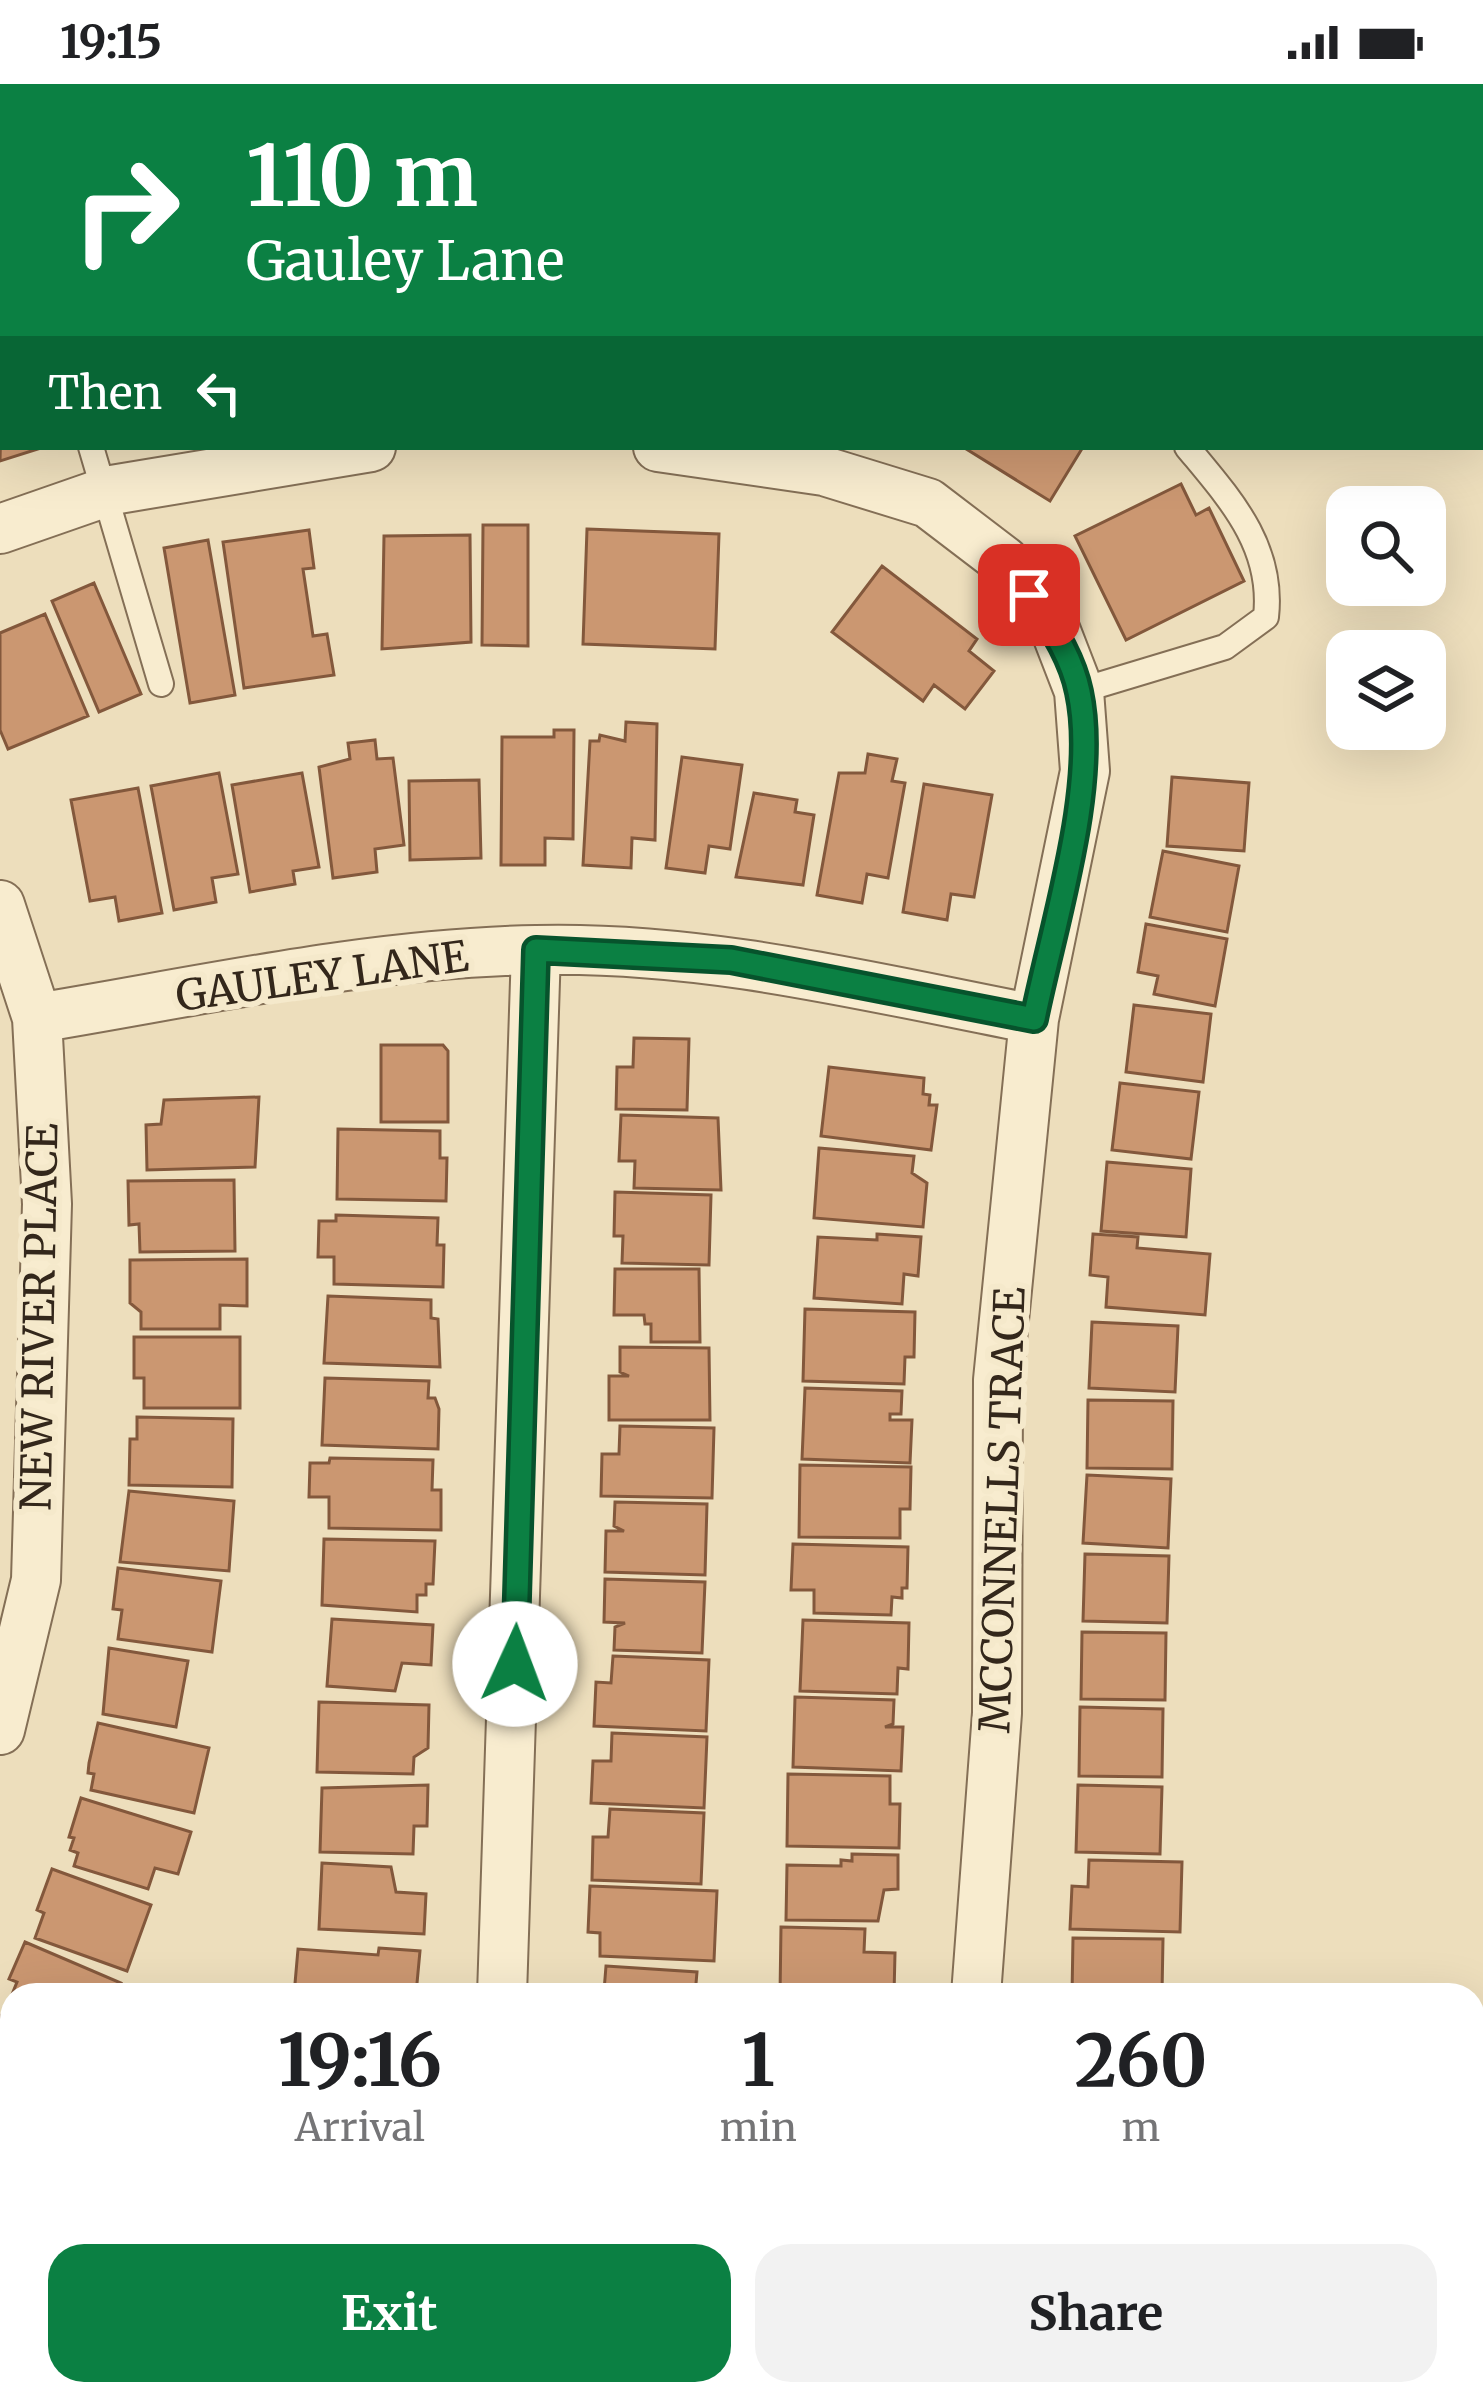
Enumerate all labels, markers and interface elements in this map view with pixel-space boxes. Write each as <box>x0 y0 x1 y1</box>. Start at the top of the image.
text: 19:15 <box>60 14 162 70</box>
text: 110 m <box>246 123 478 229</box>
icon: right <box>48 132 204 288</box>
text: Gauley Lane <box>246 227 564 295</box>
icon: left <box>186 360 252 426</box>
text: Then <box>48 365 162 421</box>
map controls <box>1326 486 1446 750</box>
button: search <box>1326 486 1446 606</box>
pin <box>978 544 1080 646</box>
icon: arrive <box>996 562 1062 628</box>
button: layers <box>1326 630 1446 750</box>
street label: GAULEY LANE <box>173 930 472 1022</box>
street label: NEW RIVER PLACE <box>10 1122 68 1511</box>
street label: MCCONNELLS TRACE <box>968 1286 1036 1734</box>
position arrow <box>452 1601 578 1727</box>
text: 19:16 <box>278 2015 442 2106</box>
text: 1 <box>742 2015 775 2106</box>
text: 260 <box>1075 2015 1207 2106</box>
text: Arrival <box>295 2103 425 2152</box>
text: min <box>720 2103 797 2152</box>
text: m <box>1122 2103 1160 2152</box>
button: Exit <box>48 2244 731 2382</box>
button: Share <box>755 2244 1437 2382</box>

